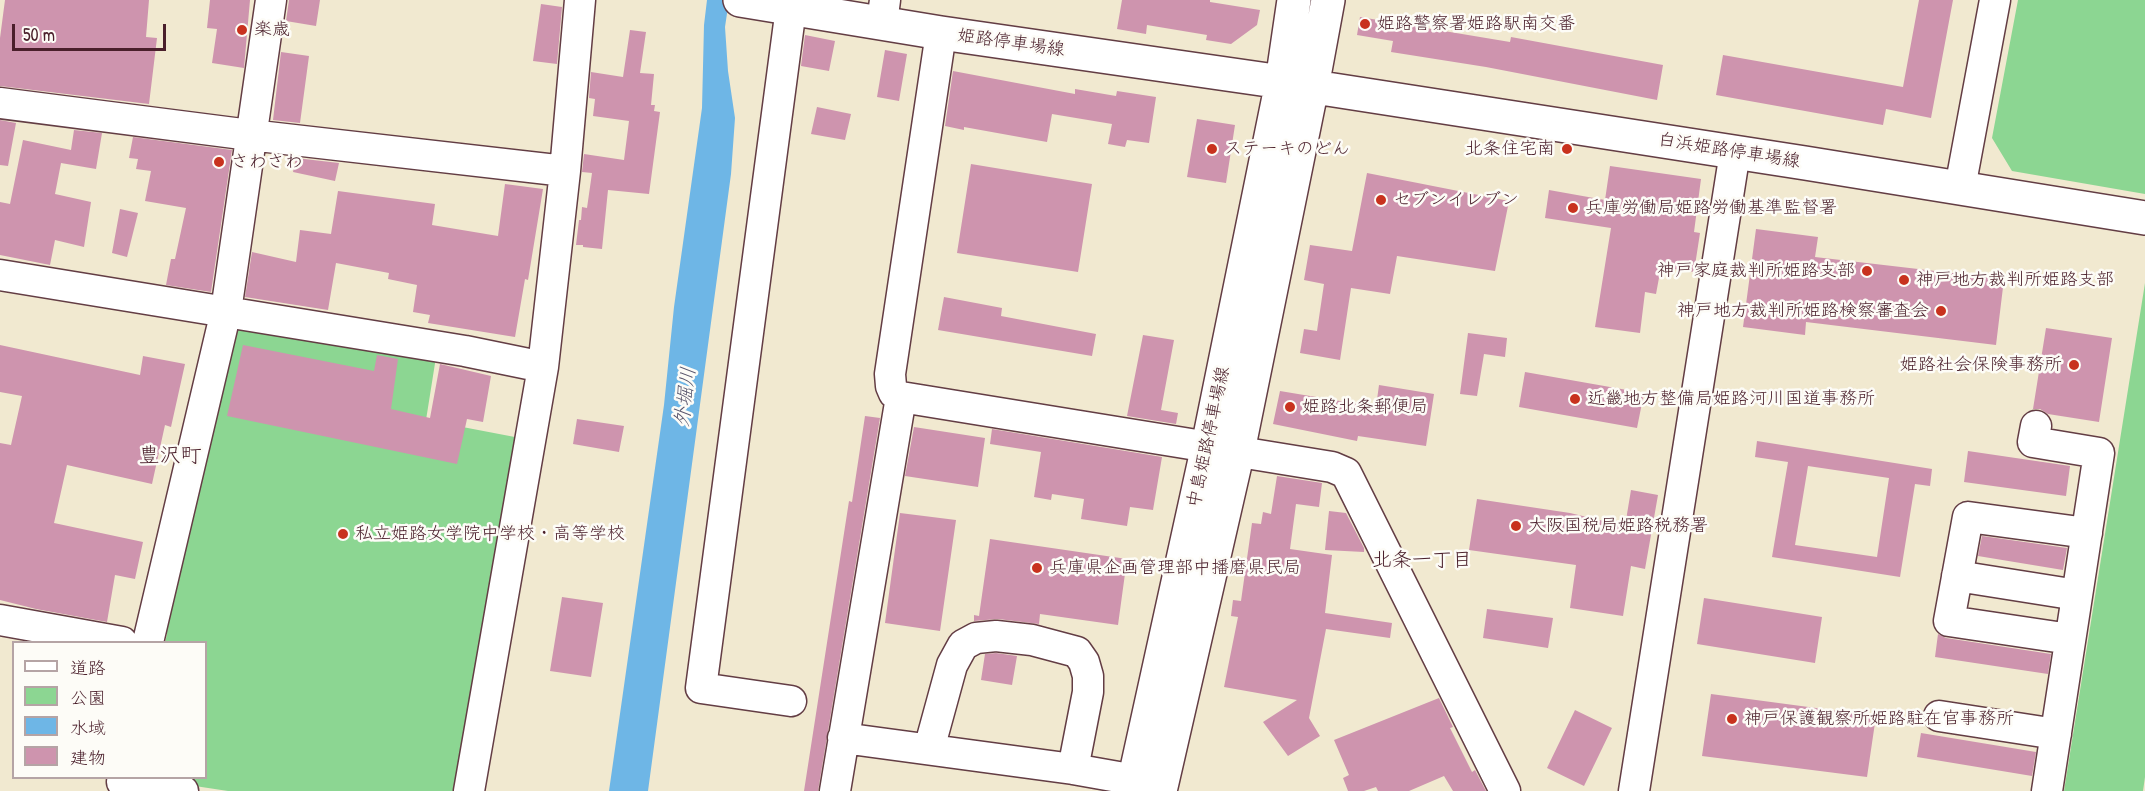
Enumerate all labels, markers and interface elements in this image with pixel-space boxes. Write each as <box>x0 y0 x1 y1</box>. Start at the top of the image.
scale bar <box>15 12 170 50</box>
place label: 姫路警察署姫路駅南交番 <box>1377 13 1575 35</box>
marker: 姫路警察署姫路駅南交番 <box>1358 17 1372 31</box>
place label: 楽歳 <box>254 19 290 41</box>
text: 50 m <box>23 22 55 47</box>
marker: 楽歳 <box>235 23 249 37</box>
street label: 姫路停車場線 <box>956 25 1066 61</box>
street label: 白浜姫路停車場線 <box>1656 129 1802 173</box>
place label: ステーキのどん <box>1224 138 1350 160</box>
place label: 北条住宅南 <box>1465 138 1555 160</box>
marker: ステーキのどん <box>1205 142 1219 156</box>
marker: 北条住宅南 <box>1560 142 1574 156</box>
place label: さわさわ <box>231 151 303 173</box>
marker: さわさわ <box>212 155 226 169</box>
place label: セブンイレブン <box>1393 189 1519 211</box>
marker: セブンイレブン <box>1374 193 1388 207</box>
place label: 兵庫労働局姫路労働基準監督署 <box>1585 197 1837 219</box>
marker: 兵庫労働局姫路労働基準監督署 <box>1566 201 1580 215</box>
place label: 神戸家庭裁判所姫路支部 <box>1657 260 1855 282</box>
marker: 神戸家庭裁判所姫路支部 <box>1860 264 1874 278</box>
place label: 神戸地方裁判所姫路支部 <box>1916 269 2114 291</box>
marker: 神戸地方裁判所姫路支部 <box>1897 273 1911 287</box>
place label: 神戸地方裁判所姫路検察審査会 <box>1677 300 1929 322</box>
marker: 神戸地方裁判所姫路検察審査会 <box>1934 304 1948 318</box>
place label: 姫路社会保険事務所 <box>1900 354 2062 376</box>
marker: 姫路社会保険事務所 <box>2067 358 2081 372</box>
street label: 中島姫路停車場線 <box>1183 364 1235 510</box>
water label: 外堀川 <box>670 366 702 428</box>
place label: 近畿地方整備局姫路河川国道事務所 <box>1587 388 1875 410</box>
marker: 近畿地方整備局姫路河川国道事務所 <box>1568 392 1582 406</box>
place label: 姫路北条郵便局 <box>1302 396 1428 418</box>
marker: 姫路北条郵便局 <box>1283 400 1297 414</box>
district label: 豊沢町 <box>139 443 201 469</box>
place label: 大阪国税局姫路税務署 <box>1528 515 1708 537</box>
marker: 大阪国税局姫路税務署 <box>1509 519 1523 533</box>
place label: 私立姫路女学院中学校・高等学校 <box>355 523 625 545</box>
marker: 私立姫路女学院中学校・高等学校 <box>336 527 350 541</box>
district label: 北条一丁目 <box>1372 549 1472 573</box>
place label: 兵庫県企画管理部中播磨県民局 <box>1049 557 1301 579</box>
marker: 兵庫県企画管理部中播磨県民局 <box>1030 561 1044 575</box>
legend <box>12 641 207 779</box>
text: 道路 <box>70 655 106 680</box>
text: 公園 <box>70 685 106 710</box>
place label: 神戸保護観察所姫路駐在官事務所 <box>1744 708 2014 730</box>
marker: 神戸保護観察所姫路駐在官事務所 <box>1725 712 1739 726</box>
text: 水域 <box>70 715 106 740</box>
text: 建物 <box>70 745 106 770</box>

